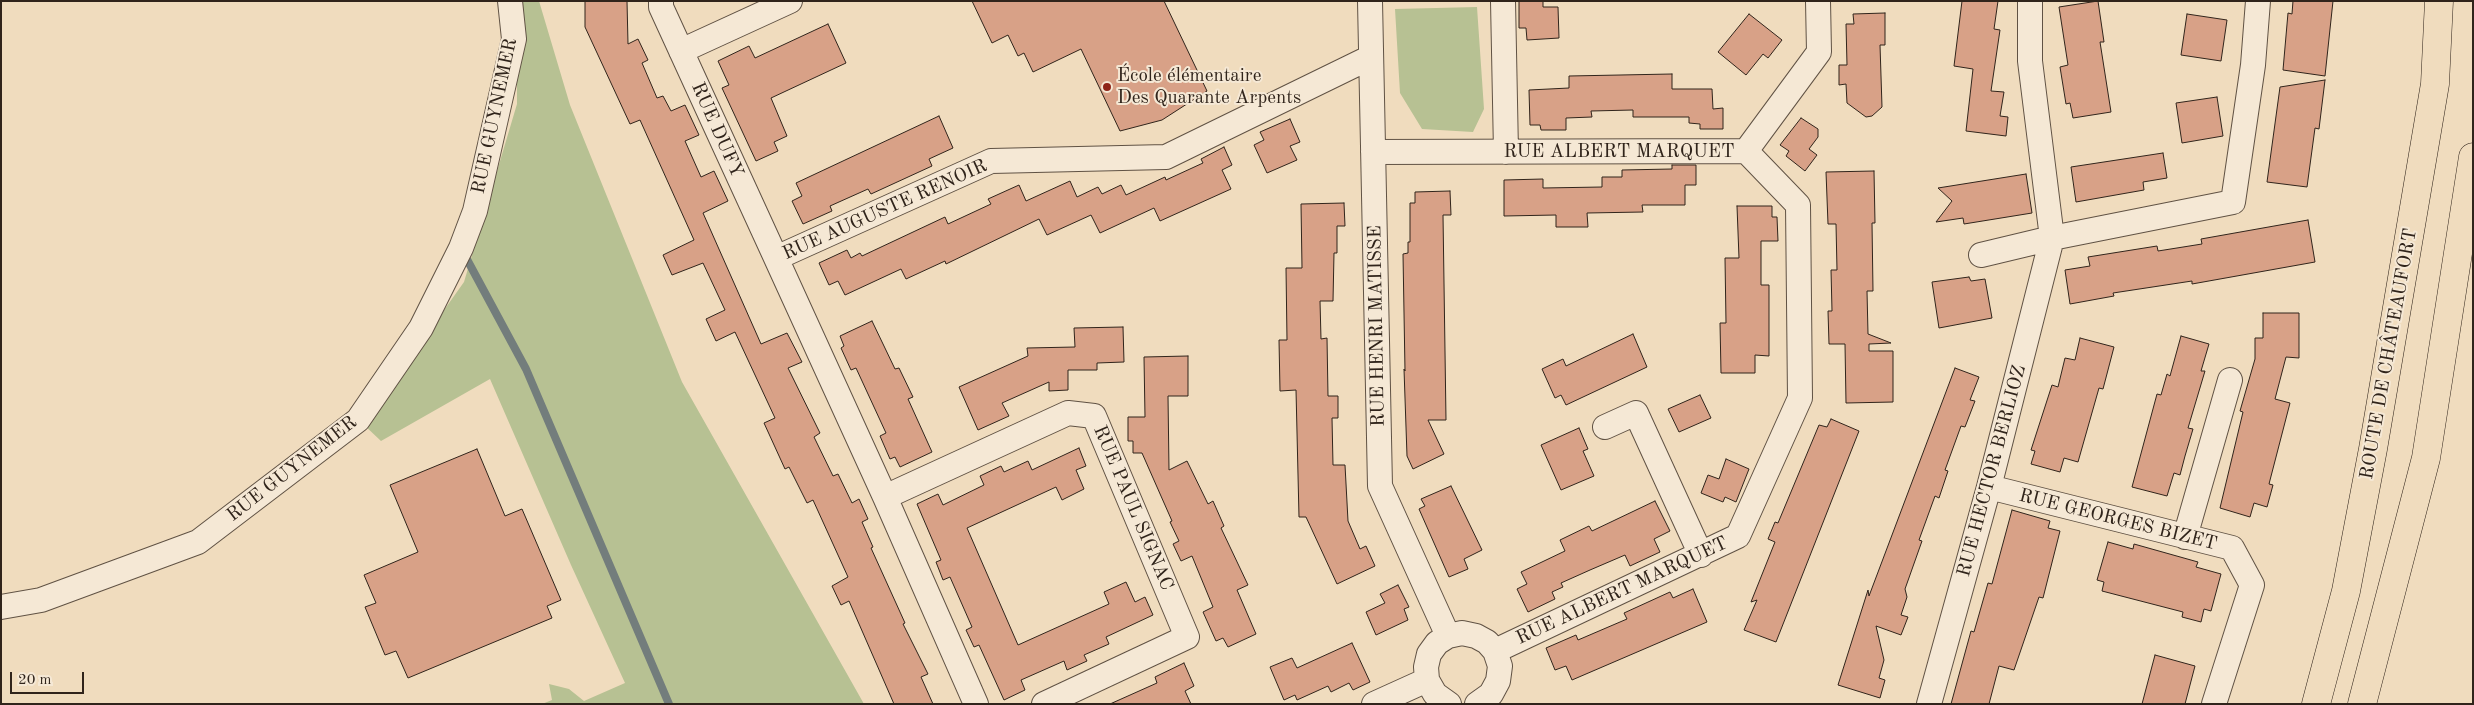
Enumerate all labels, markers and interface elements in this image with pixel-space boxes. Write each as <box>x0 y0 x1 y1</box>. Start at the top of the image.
street label: RUE GUYNEMER <box>467 36 523 196</box>
place label: École élémentaire Des Quarante Arpents <box>1117 65 1301 109</box>
street label: RUE DUFY <box>686 79 748 181</box>
marker: École élémentaire Des Quarante Arpents <box>1101 81 1113 93</box>
street label: RUE ALBERT MARQUET <box>1504 141 1734 163</box>
street label: RUE AUGUSTE RENOIR <box>779 155 991 265</box>
street label: RUE HENRI MATISSE <box>1364 225 1390 427</box>
street label: ROUTE DE CHÂTEAUFORT <box>2356 227 2422 481</box>
street label: RUE HECTOR BERLIOZ <box>1953 363 2031 579</box>
street label: RUE GUYNEMER <box>222 411 362 527</box>
street label: RUE PAUL SIGNAC <box>1088 422 1178 594</box>
street label: RUE GEORGES BIZET <box>2017 484 2219 556</box>
street label: RUE ALBERT MARQUET <box>1513 532 1731 650</box>
scale bar <box>12 662 86 694</box>
text: 20 m <box>18 673 52 688</box>

